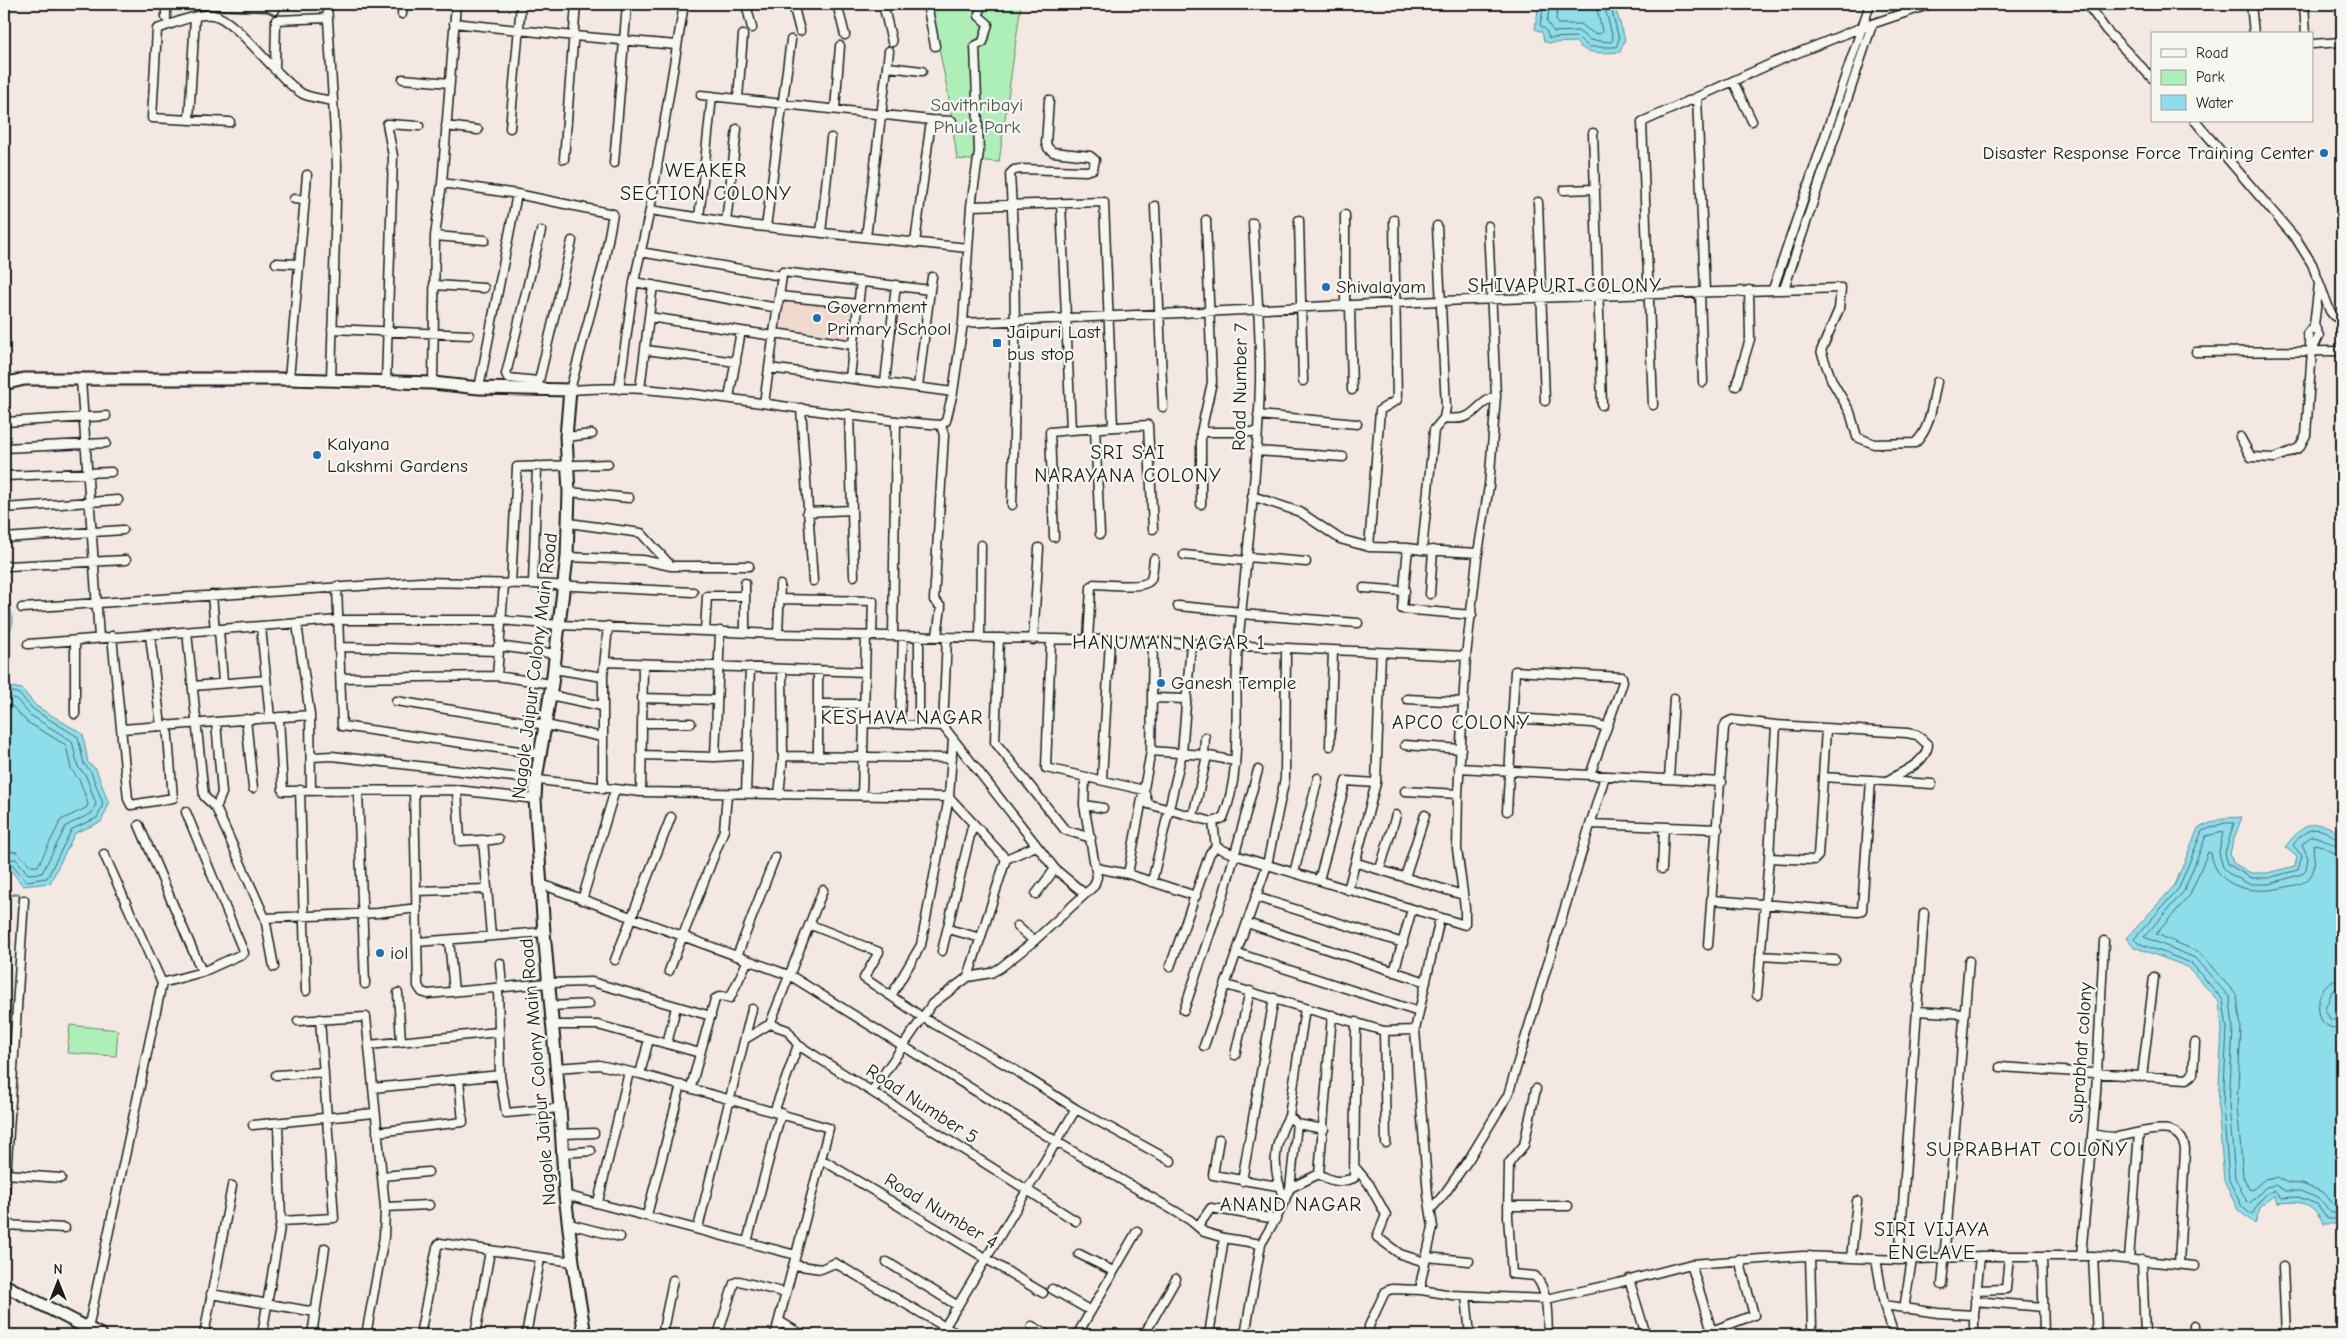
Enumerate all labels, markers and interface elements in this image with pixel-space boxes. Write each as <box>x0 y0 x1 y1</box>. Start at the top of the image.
legend <box>2151 32 2314 122</box>
text: Road <box>2196 44 2228 62</box>
text: Park <box>2196 68 2225 86</box>
park label: Savithribayi Phule Park <box>931 94 1023 138</box>
text: Water <box>2196 94 2233 112</box>
place label: Disaster Response Force Training Center <box>1982 142 2314 164</box>
marker: Disaster Response Force Training Center <box>2318 147 2330 159</box>
district label: WEAKER SECTION COLONY <box>620 159 792 205</box>
district label: SHIVAPURI COLONY <box>1468 274 1662 297</box>
place label: Shivalayam <box>1336 276 1426 298</box>
marker: Shivalayam <box>1320 281 1332 293</box>
place label: Government Primary School <box>827 296 952 340</box>
marker: Government Primary School <box>811 312 823 324</box>
place label: Jaipuri Last bus stop <box>1007 321 1101 365</box>
street label: Road Number 7 <box>1228 323 1252 451</box>
marker: Jaipuri Last bus stop <box>991 337 1003 349</box>
place label: Kalyana Lakshmi Gardens <box>327 433 468 477</box>
district label: SRI SAI NARAYANA COLONY <box>1034 441 1222 487</box>
marker: Kalyana Lakshmi Gardens <box>311 449 323 461</box>
street label: Nagole Jaipur Colony Main Road <box>508 532 562 800</box>
district label: HANUMAN NAGAR 1 <box>1072 631 1266 654</box>
place label: Ganesh Temple <box>1171 672 1296 694</box>
marker: Ganesh Temple <box>1155 677 1167 689</box>
district label: KESHAVA NAGAR <box>821 706 983 729</box>
district label: APCO COLONY <box>1392 711 1530 734</box>
street label: Nagole Jaipur Colony Main Road <box>515 937 561 1207</box>
place label: iol <box>390 942 409 964</box>
marker: iol <box>374 947 386 959</box>
street label: Suprabhat colony <box>2065 981 2097 1124</box>
street label: Road Number 5 <box>862 1060 982 1148</box>
district label: SUPRABHAT COLONY <box>1926 1138 2128 1161</box>
street label: Road Number 4 <box>880 1169 1002 1253</box>
district label: ANAND NAGAR <box>1220 1193 1362 1216</box>
district label: SIRI VIJAYA ENCLAVE <box>1874 1218 1990 1264</box>
north arrow <box>32 1256 82 1306</box>
text: N <box>53 1261 63 1278</box>

